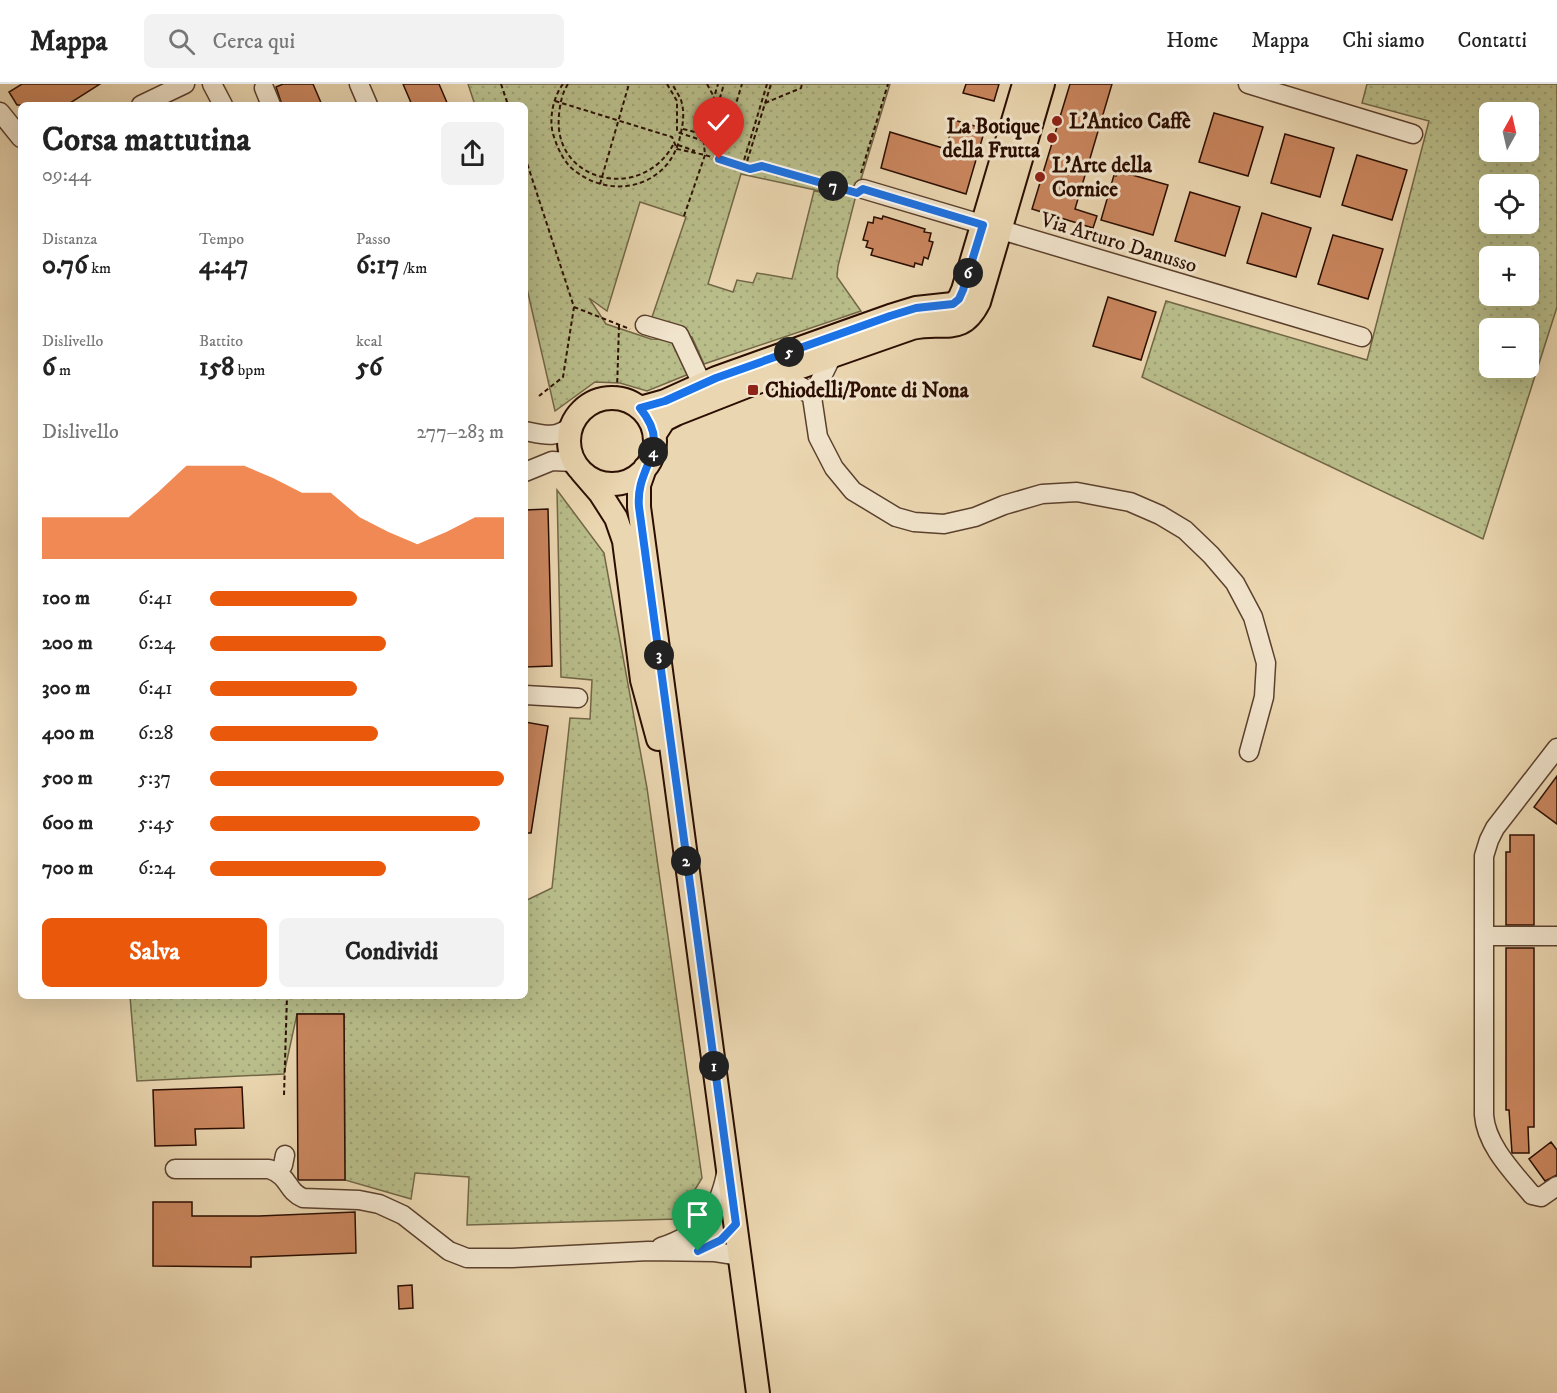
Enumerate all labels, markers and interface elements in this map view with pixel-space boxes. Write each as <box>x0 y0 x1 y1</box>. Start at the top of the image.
search box <box>144 14 564 68</box>
text: Mappa <box>30 24 108 59</box>
icon: search <box>165 25 198 58</box>
text: Cerca qui <box>213 28 295 55</box>
text: Home <box>1166 28 1218 54</box>
text: Mappa <box>1251 28 1309 54</box>
text: Chi siamo <box>1342 28 1424 54</box>
text: Contatti <box>1457 28 1527 54</box>
pin <box>693 97 744 159</box>
north arrow <box>1479 102 1539 162</box>
map controls <box>1479 102 1539 378</box>
icon: check <box>702 106 735 139</box>
place label: L’Antico Caffè <box>1069 109 1191 135</box>
place label: La Botique della Frutta <box>943 114 1041 164</box>
marker: L’Antico Caffè <box>1050 114 1064 128</box>
text: Corsa mattutina <box>42 120 251 161</box>
button: share <box>441 122 504 185</box>
marker: La Botique della Frutta <box>1045 131 1059 145</box>
place label: L’Arte della Cornice <box>1052 153 1153 203</box>
text: 09:44 <box>42 163 91 188</box>
marker: L’Arte della Cornice <box>1033 170 1047 184</box>
pin: 7 <box>818 171 848 201</box>
button: locate <box>1479 174 1539 234</box>
text: 7 <box>829 176 837 196</box>
street label: Via Arturo Danusso <box>1036 206 1200 279</box>
text: Distanza <box>42 229 97 249</box>
text: Tempo <box>199 229 244 249</box>
text: Passo <box>356 229 391 249</box>
button: + <box>1479 246 1539 306</box>
text: 0.76 <box>42 249 88 282</box>
text: 4:47 <box>199 249 249 282</box>
text: 6:17 <box>356 249 400 282</box>
text: km <box>88 258 111 278</box>
text: /km <box>400 258 427 278</box>
pin: 6 <box>953 258 983 288</box>
text: 6 <box>964 263 972 283</box>
button: − <box>1479 318 1539 378</box>
text: Dislivello <box>42 331 103 351</box>
text: Battito <box>199 331 243 351</box>
text: kcal <box>356 331 382 351</box>
pin: 5 <box>774 337 804 367</box>
text: 5 <box>785 342 793 362</box>
text: 6 <box>42 351 56 384</box>
text: 158 <box>199 351 234 384</box>
text: 56 <box>356 351 382 384</box>
text: m <box>56 360 71 380</box>
text: bpm <box>234 360 265 380</box>
place label: Chiodelli/Ponte di Nona <box>765 378 970 404</box>
marker: Chiodelli/Ponte di Nona <box>746 383 760 397</box>
text: Dislivello <box>42 420 119 445</box>
text: 277–283 m <box>416 420 504 445</box>
pin: 4 <box>638 437 668 467</box>
text: 4 <box>648 442 658 462</box>
text: 100 m <box>42 586 90 611</box>
text: 6:41 <box>138 586 172 611</box>
text: 200 m <box>42 631 93 656</box>
text: 6:24 <box>138 631 175 656</box>
pin: 3 <box>644 640 674 670</box>
text: 3 <box>656 645 662 665</box>
text: 300 m <box>42 676 90 701</box>
text: 6:41 <box>138 676 172 701</box>
text: 400 m <box>42 721 94 746</box>
text: 6:28 <box>138 721 173 746</box>
text: 500 m <box>42 766 93 791</box>
text: 5:37 <box>138 766 171 791</box>
text: 600 m <box>42 811 93 836</box>
text: 5:45 <box>138 811 174 836</box>
pin: 2 <box>671 846 701 876</box>
text: 2 <box>682 851 690 871</box>
text: 700 m <box>42 856 93 881</box>
text: 6:24 <box>138 856 175 881</box>
button: Salva <box>42 918 267 987</box>
button: Condividi <box>279 918 504 987</box>
pin: 1 <box>699 1051 729 1081</box>
text: 1 <box>711 1056 717 1076</box>
pin <box>672 1189 723 1251</box>
icon: arrive <box>681 1198 714 1231</box>

